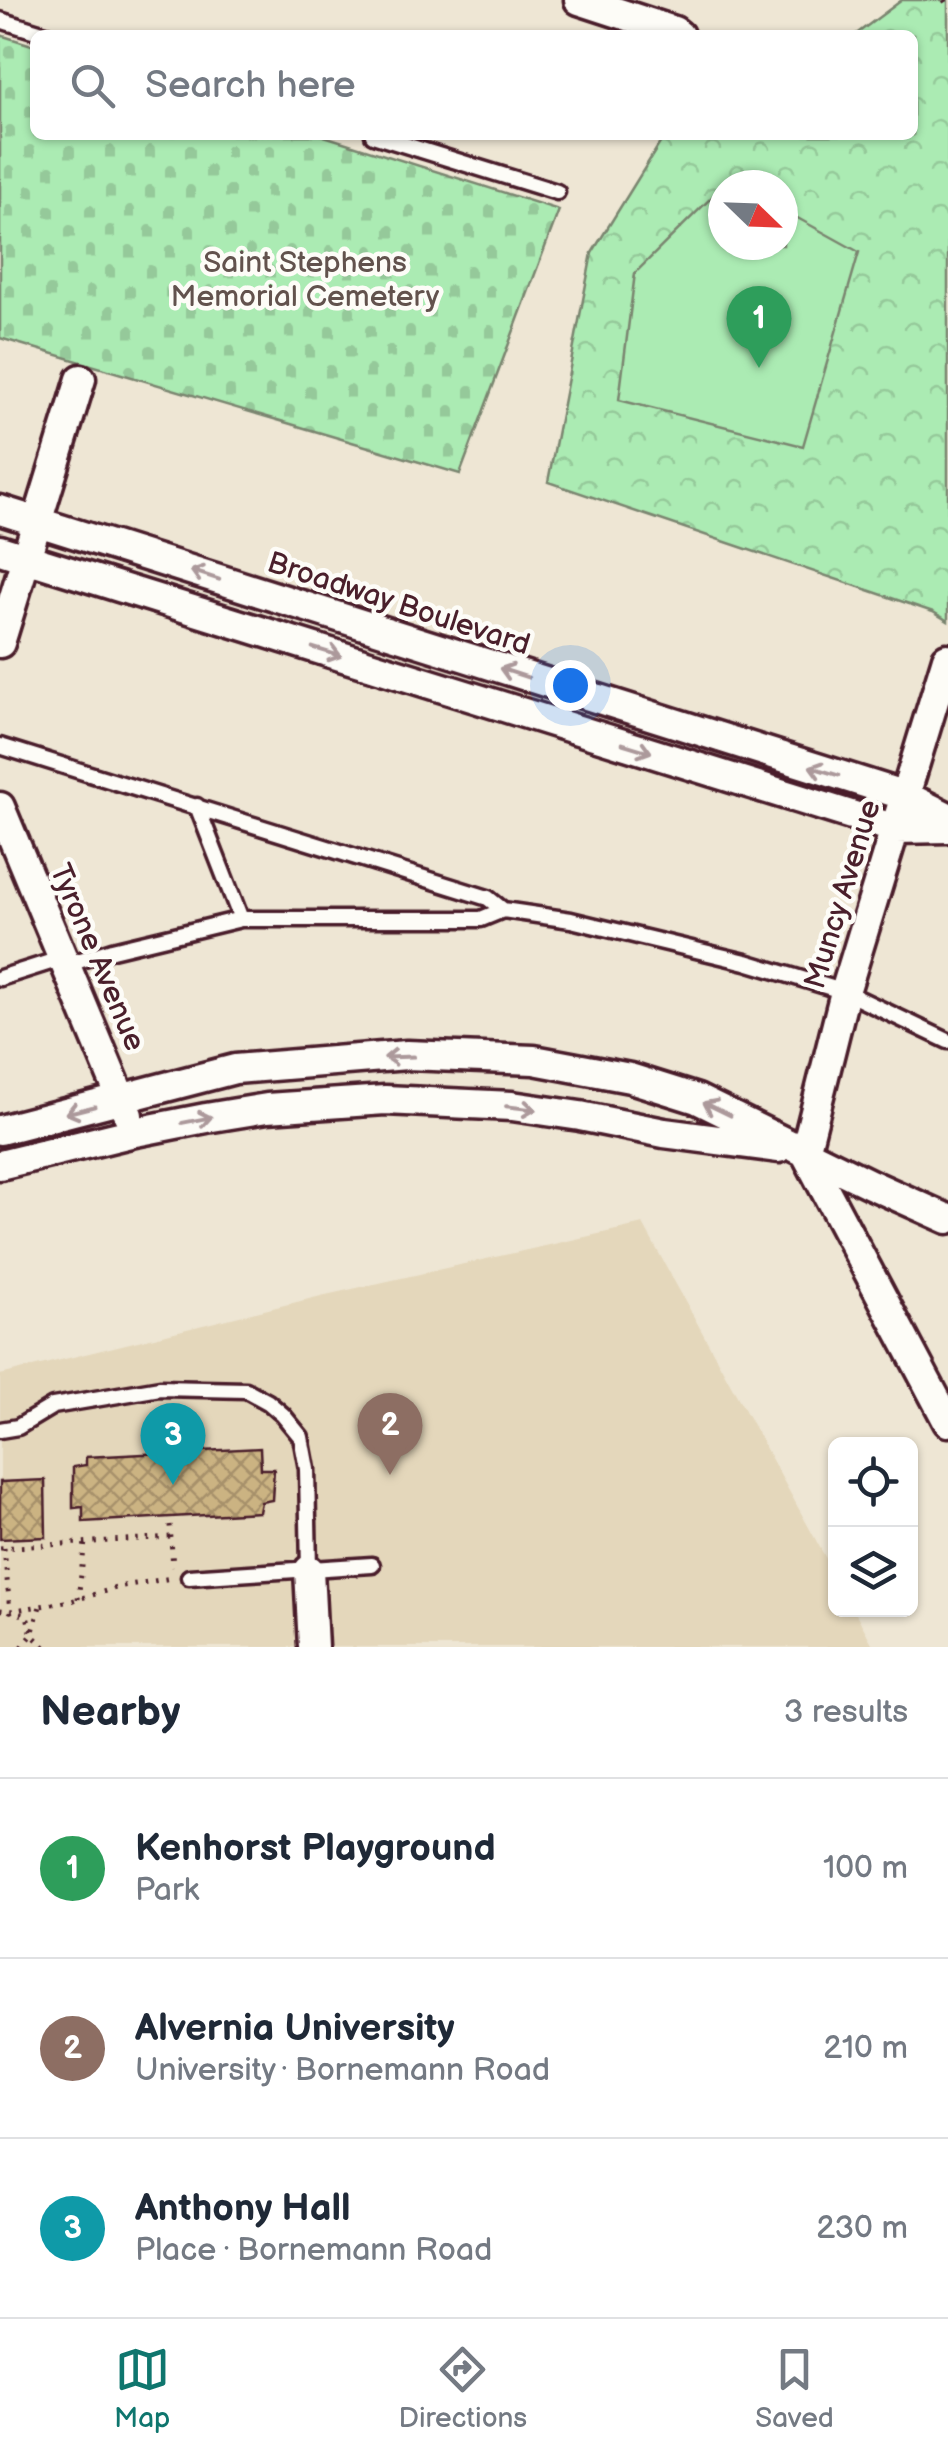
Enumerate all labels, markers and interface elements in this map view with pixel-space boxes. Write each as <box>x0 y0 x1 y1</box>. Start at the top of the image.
search box <box>30 30 918 140</box>
icon: search <box>65 58 120 113</box>
text: Search here <box>145 63 356 108</box>
north arrow <box>708 170 798 260</box>
park label: Saint Stephens Memorial Cemetery <box>171 245 440 315</box>
pin: 1 <box>726 286 792 368</box>
street label: Broadway Boulevard <box>263 544 535 663</box>
one-way arrow <box>189 565 221 583</box>
one-way arrow <box>311 644 342 662</box>
your location <box>545 660 596 711</box>
one-way arrow <box>499 663 531 681</box>
one-way arrow <box>621 741 653 759</box>
one-way arrow <box>809 761 841 779</box>
street label: Muncy Avenue <box>797 795 889 993</box>
street label: Tyrone Avenue <box>41 858 153 1056</box>
one-way arrow <box>384 1047 416 1066</box>
one-way arrow <box>504 1099 536 1118</box>
one-way arrow <box>703 1099 732 1118</box>
one-way arrow <box>65 1102 96 1121</box>
one-way arrow <box>181 1109 213 1128</box>
pin: 2 <box>358 1392 422 1475</box>
pin: 3 <box>140 1402 206 1485</box>
map controls <box>828 1437 918 1617</box>
button: locate <box>828 1437 918 1527</box>
button: layers <box>828 1527 918 1617</box>
text: Nearby <box>40 1687 180 1738</box>
text: 3 results <box>784 1693 908 1732</box>
text: Kenhorst Playground <box>135 1826 496 1871</box>
text: 1 <box>66 1849 79 1888</box>
text: 100 m <box>823 1849 908 1888</box>
text: Park <box>135 1871 199 1910</box>
text: Alvernia University <box>135 2006 455 2051</box>
text: 2 <box>63 2029 82 2068</box>
text: 210 m <box>823 2029 908 2068</box>
text: University · Bornemann Road <box>135 2051 550 2090</box>
text: Anthony Hall <box>135 2186 351 2231</box>
text: 3 <box>63 2209 82 2248</box>
text: 230 m <box>816 2209 908 2248</box>
text: Place · Bornemann Road <box>135 2231 492 2270</box>
tab: Map <box>114 2342 170 2435</box>
tab: Directions <box>398 2342 527 2435</box>
tab: Saved <box>755 2342 834 2435</box>

